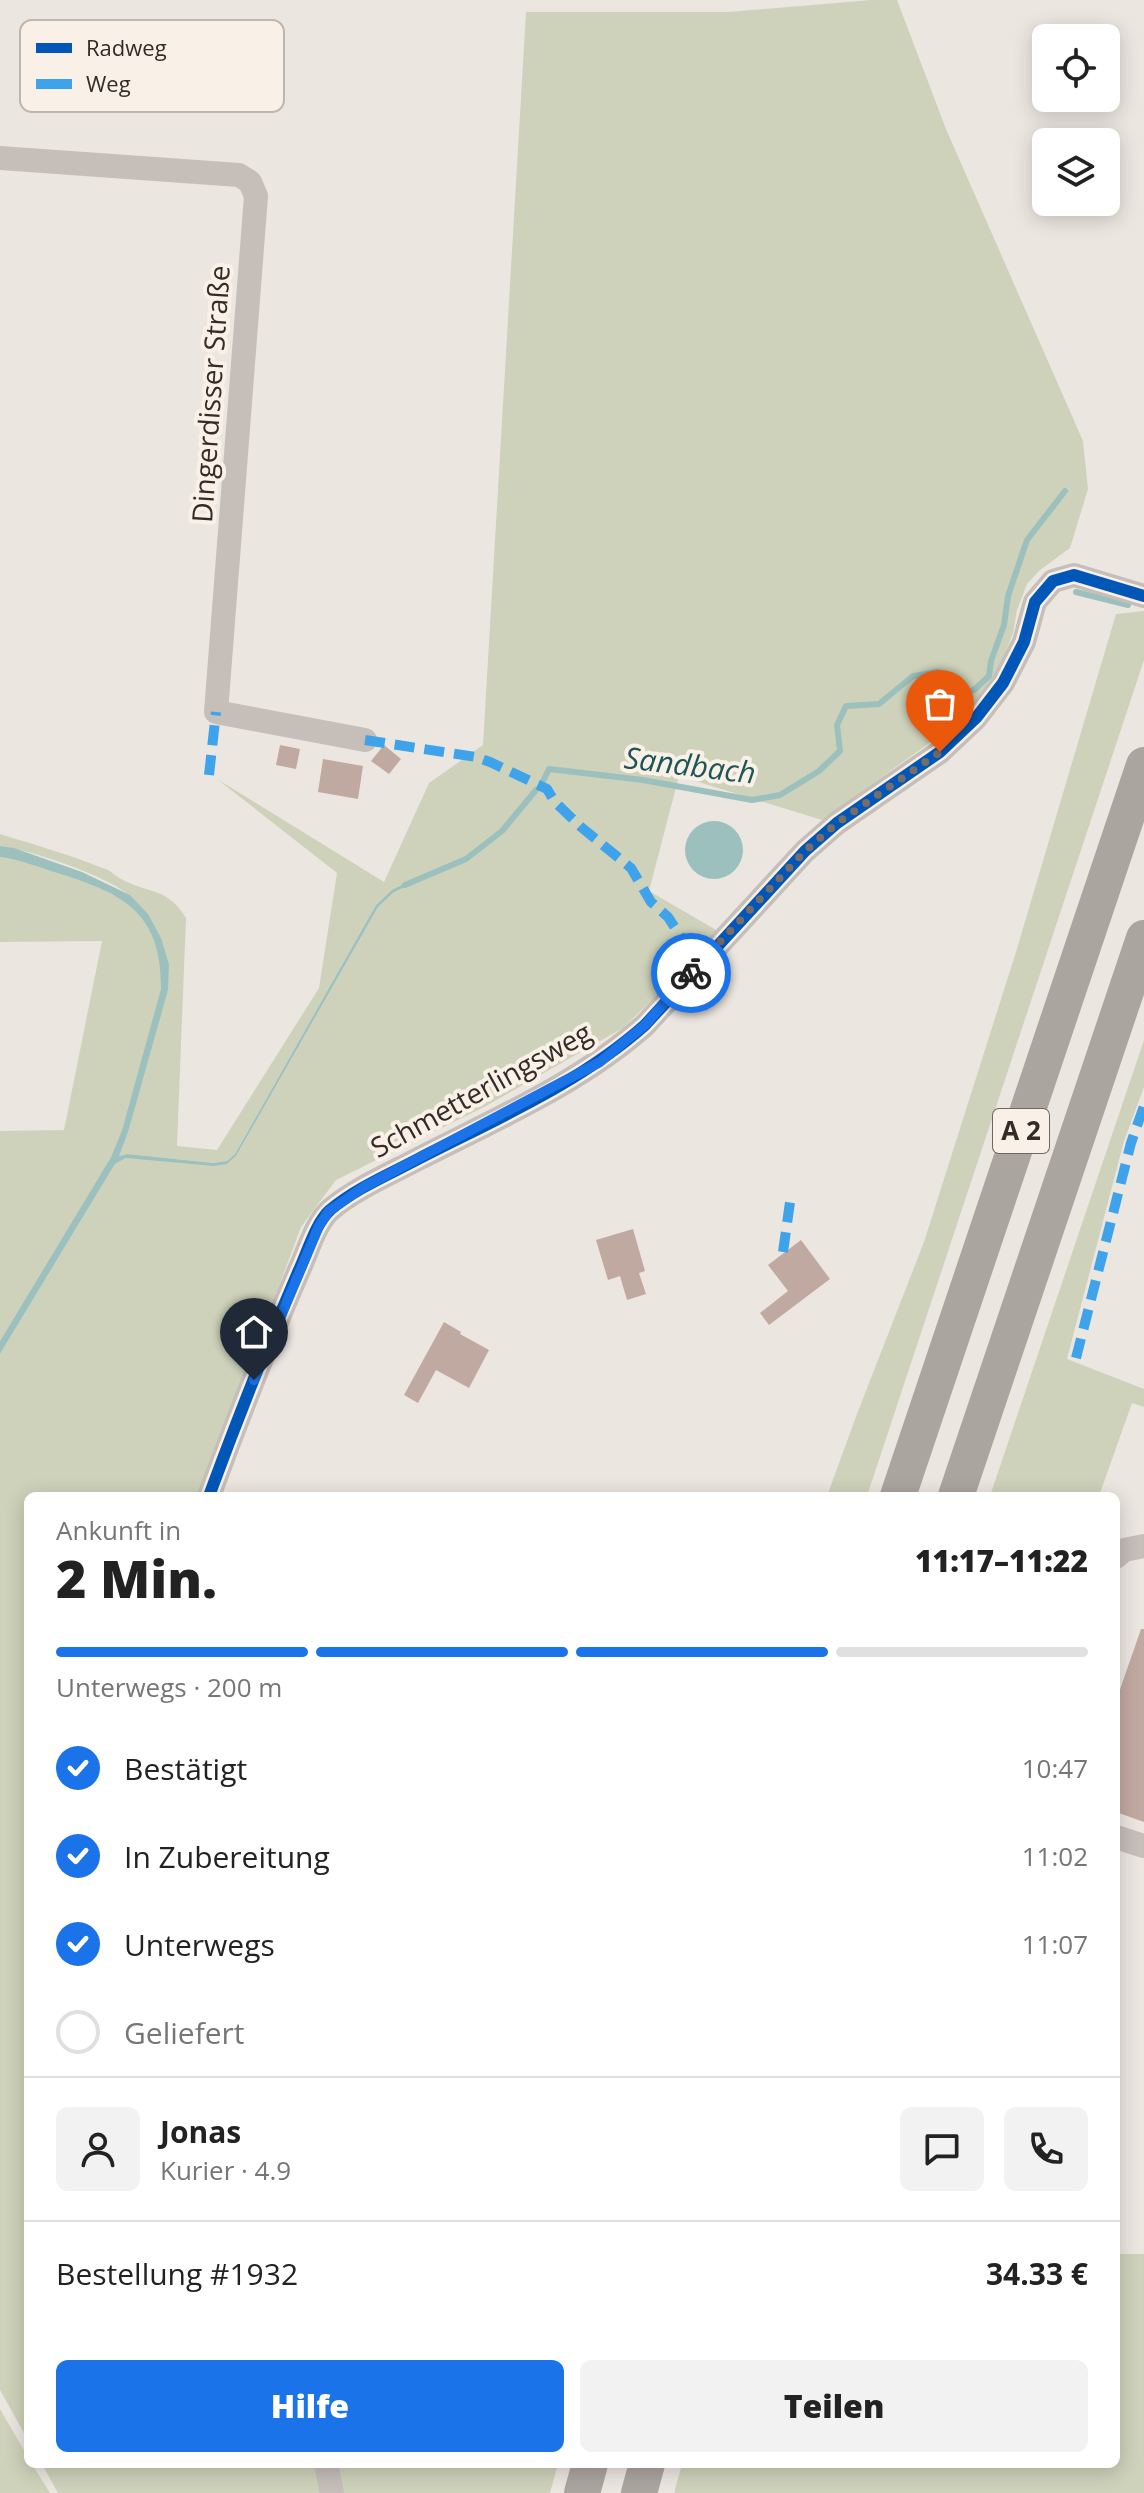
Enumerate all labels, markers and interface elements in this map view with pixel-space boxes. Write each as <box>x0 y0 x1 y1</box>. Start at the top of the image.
legend <box>20 20 284 112</box>
map controls <box>1032 24 1120 216</box>
button: locate <box>1032 24 1120 112</box>
text: Radweg <box>86 32 167 62</box>
text: Weg <box>86 68 131 98</box>
button: layers <box>1032 128 1120 216</box>
street label: Dingerdisser Straße <box>182 264 238 524</box>
pin <box>906 670 974 752</box>
icon: bag <box>918 682 962 726</box>
water label: Sandbach <box>622 736 758 793</box>
courier <box>651 933 731 1013</box>
icon: bike <box>669 951 713 995</box>
street label: Schmetterlingsweg <box>363 1013 598 1166</box>
road number: A 2 <box>993 1109 1049 1153</box>
pin <box>220 1298 288 1380</box>
icon: home <box>232 1310 276 1354</box>
text: Ankunft in <box>56 1512 181 1548</box>
text: 11:17–11:22 <box>915 1540 1088 1581</box>
text: 2 Min. <box>56 1542 217 1613</box>
text: Unterwegs · 200 m <box>56 1669 282 1705</box>
icon: check <box>56 1746 100 1790</box>
text: Bestätigt <box>124 1748 247 1789</box>
text: 10:47 <box>1022 1750 1088 1786</box>
icon: check <box>56 1834 100 1878</box>
text: In Zubereitung <box>124 1836 330 1877</box>
text: 11:02 <box>1022 1838 1088 1874</box>
icon: check <box>56 1922 100 1966</box>
text: Unterwegs <box>124 1924 275 1965</box>
text: 11:07 <box>1022 1926 1088 1962</box>
text: Geliefert <box>124 2012 245 2053</box>
button: person <box>56 2107 140 2191</box>
button: chat <box>900 2107 984 2191</box>
button: phone <box>1004 2107 1088 2191</box>
text: Jonas <box>160 2111 241 2152</box>
text: Kurier · 4.9 <box>160 2152 291 2188</box>
text: Bestellung #1932 <box>56 2253 298 2294</box>
text: 34.33 € <box>986 2253 1088 2294</box>
button: Hilfe <box>56 2360 564 2452</box>
button: Teilen <box>580 2360 1088 2452</box>

